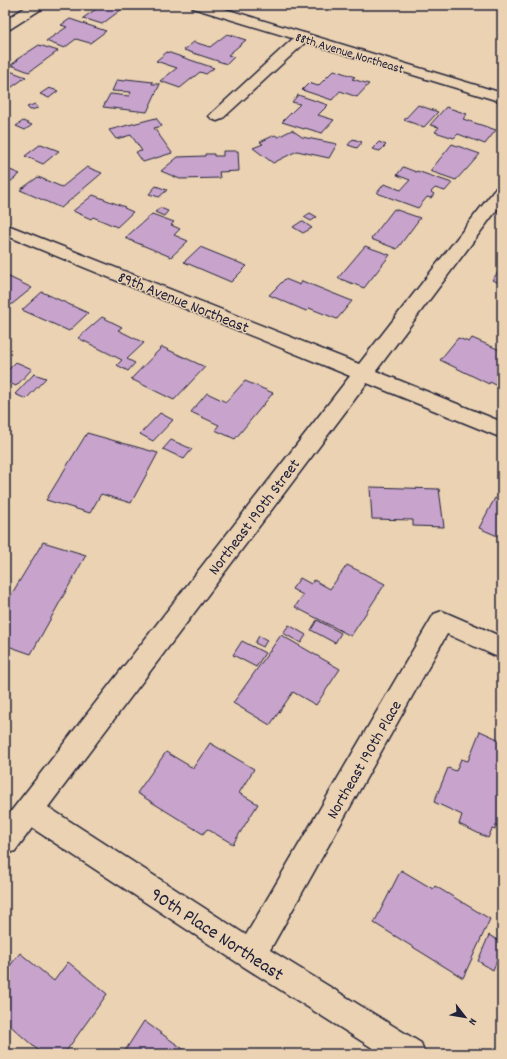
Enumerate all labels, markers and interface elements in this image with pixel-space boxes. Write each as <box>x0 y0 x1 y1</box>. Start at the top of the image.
street label: 88th Avenue Northeast <box>293 29 406 80</box>
street label: 89th Avenue Northeast <box>114 267 252 340</box>
street label: Northeast 190th Street <box>204 454 306 580</box>
street label: Northeast 190th Place <box>322 697 409 824</box>
street label: 90th Place Northeast <box>144 883 288 989</box>
north arrow <box>445 997 485 1037</box>
text: N <box>463 1015 480 1028</box>

